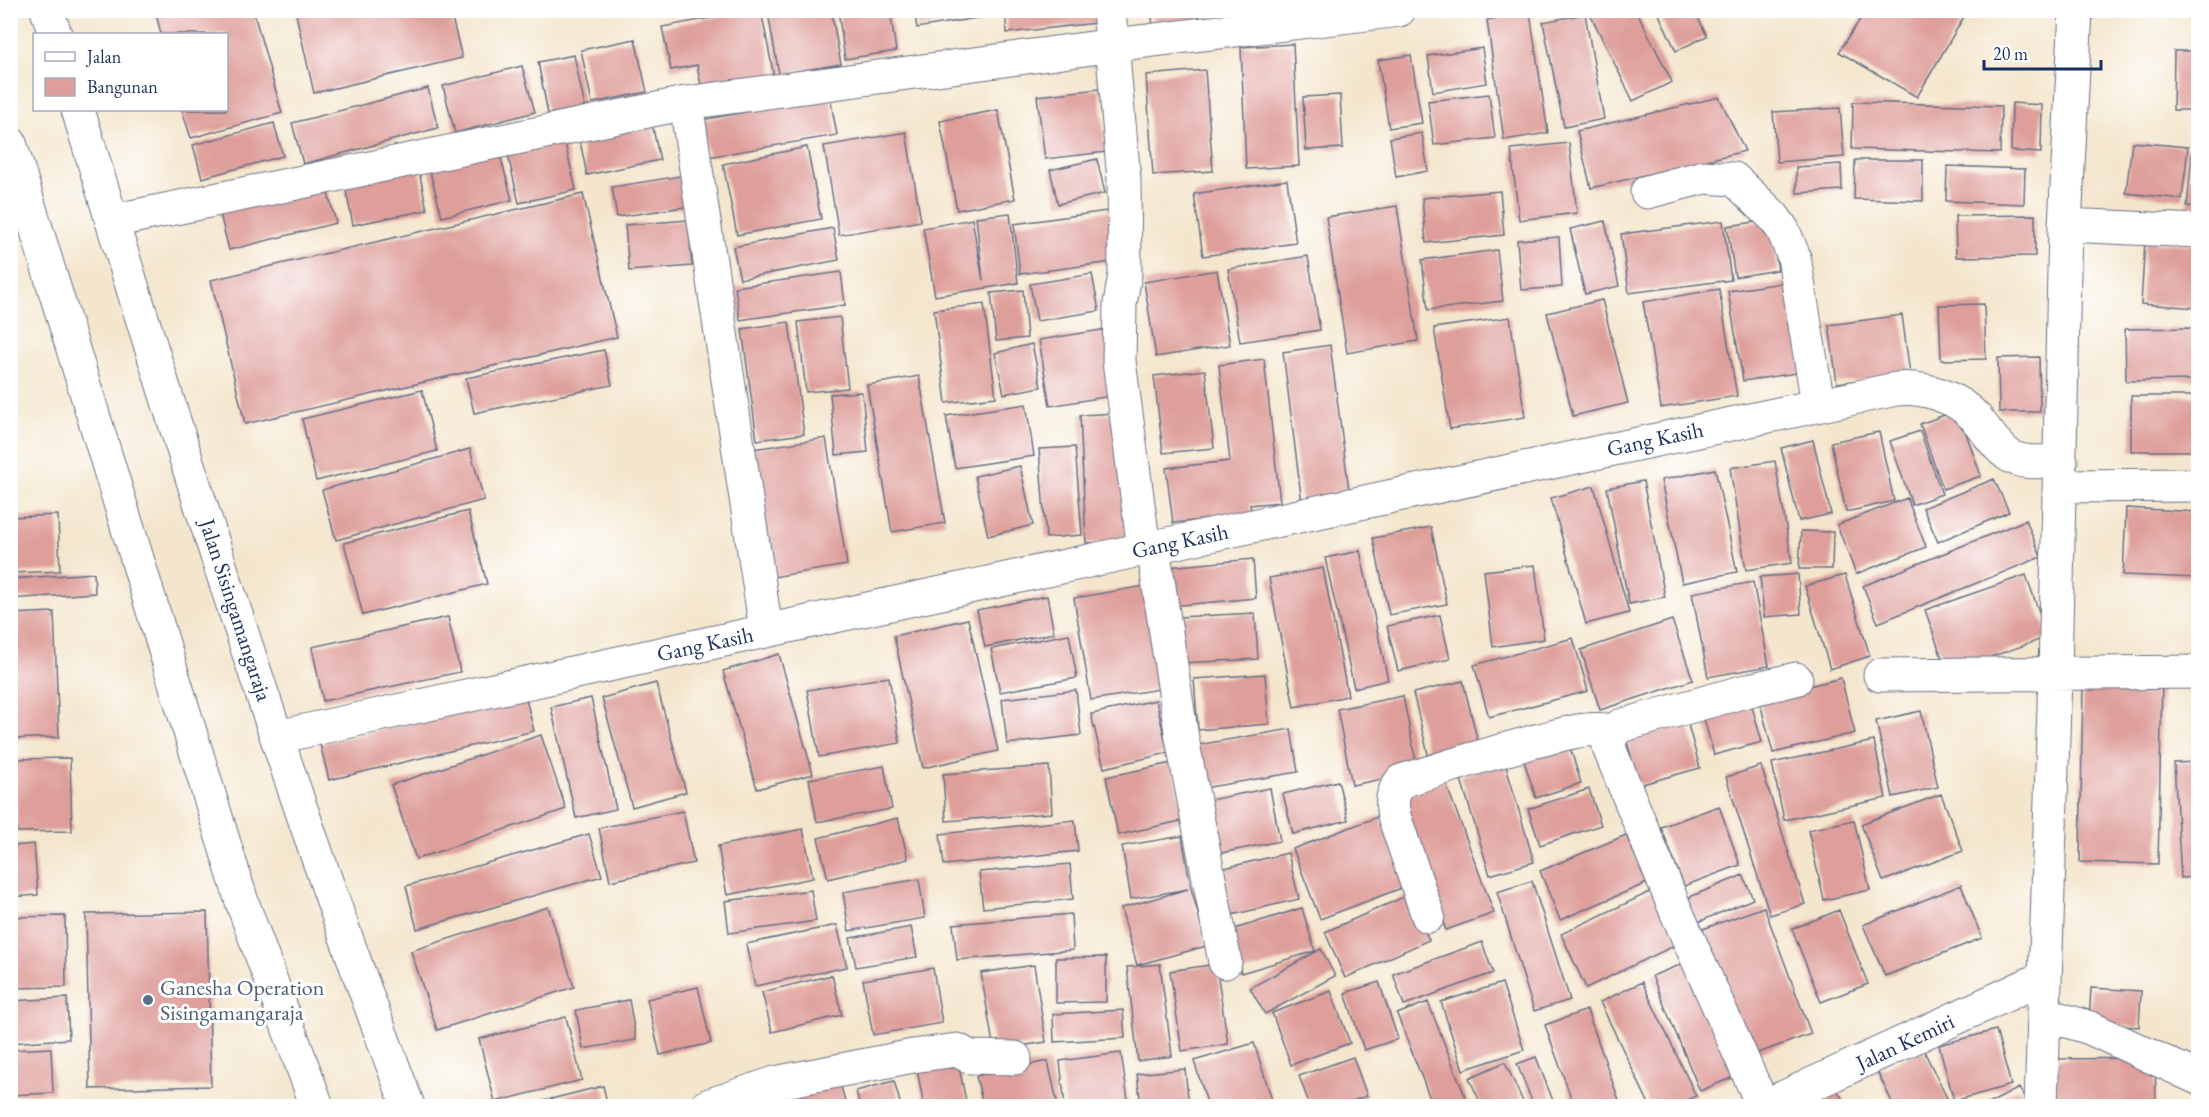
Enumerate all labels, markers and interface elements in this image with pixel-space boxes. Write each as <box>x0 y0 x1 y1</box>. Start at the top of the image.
legend <box>33 33 228 111</box>
scale bar <box>1984 33 2101 71</box>
text: 20 m <box>1993 42 2028 65</box>
text: Jalan <box>85 45 122 68</box>
text: Bangunan <box>87 75 158 98</box>
street label: Gang Kasih <box>1604 415 1706 463</box>
street label: Jalan Sisingamangaraja <box>192 513 279 705</box>
street label: Gang Kasih <box>1129 517 1231 565</box>
street label: Gang Kasih <box>654 620 756 668</box>
place label: Ganesha Operation Sisingamangaraja <box>160 973 325 1027</box>
marker: Ganesha Operation Sisingamangaraja <box>141 993 155 1007</box>
street label: Jalan Kemiri <box>1849 1007 1959 1078</box>

